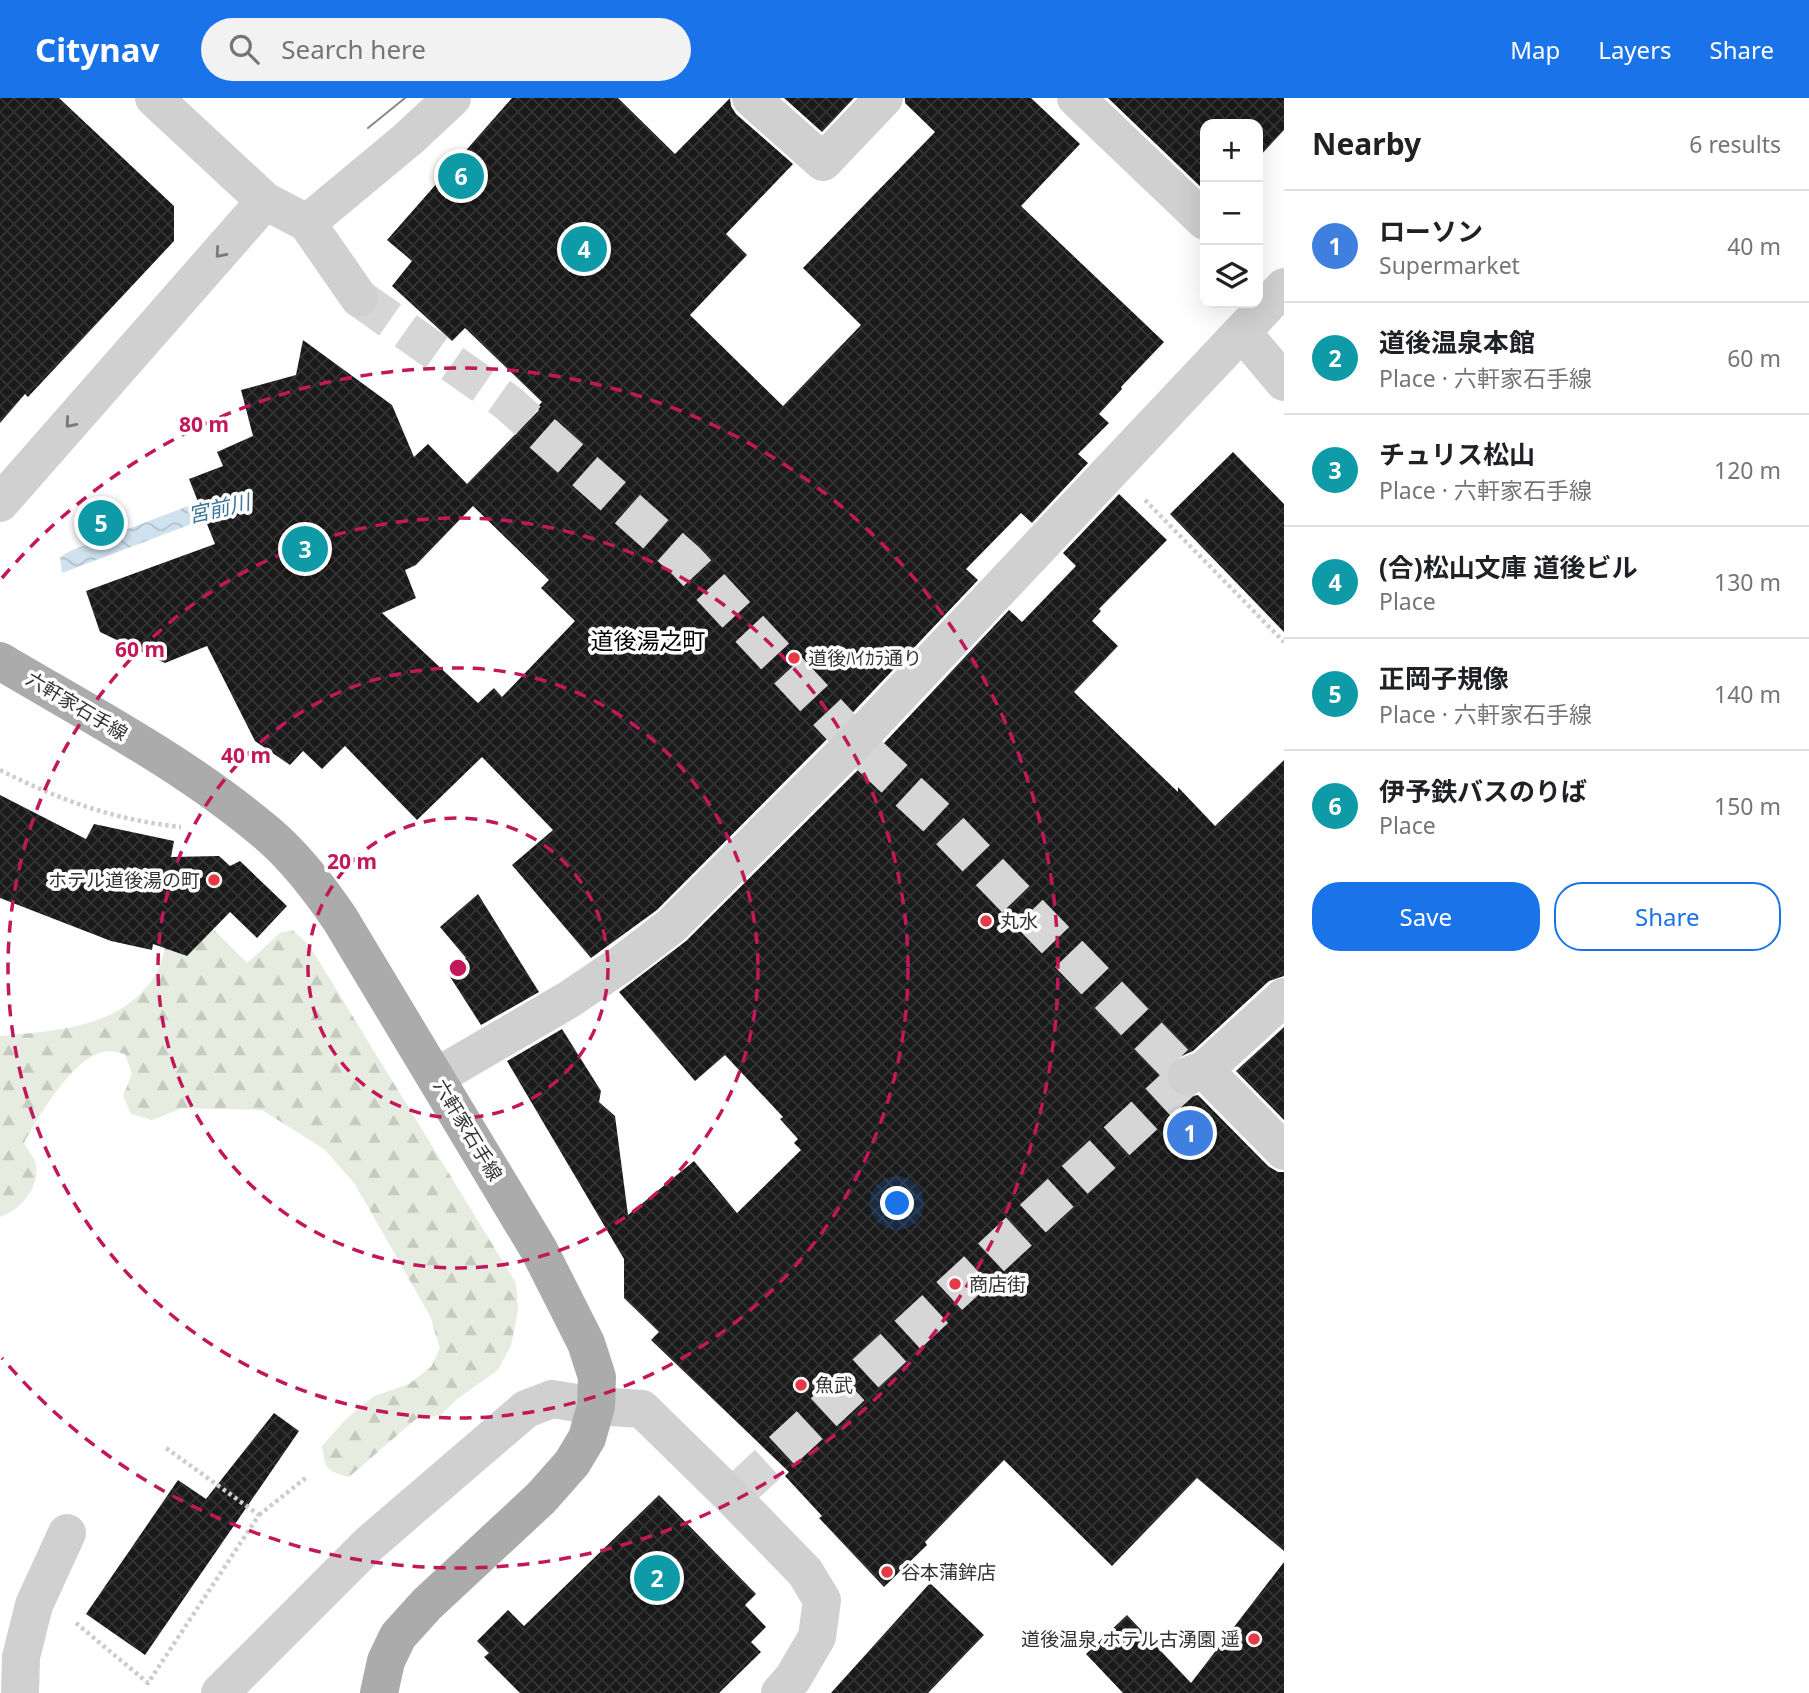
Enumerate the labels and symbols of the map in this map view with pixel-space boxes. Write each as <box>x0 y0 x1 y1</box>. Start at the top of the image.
pin: 6 <box>438 150 484 202</box>
pin: 4 <box>561 223 607 275</box>
one-way arrow <box>216 244 228 257</box>
text: 80 m <box>179 410 229 438</box>
one-way arrow <box>66 415 78 428</box>
water label: 宮前川 <box>185 487 255 529</box>
pin: 5 <box>78 497 124 549</box>
pin: 3 <box>282 523 328 575</box>
district label: 道後湯之町 <box>591 624 706 656</box>
text: 60 m <box>115 635 165 663</box>
place label: 道後ﾊｲｶﾗ通り <box>808 645 922 671</box>
marker: 道後ﾊｲｶﾗ通り <box>786 650 802 666</box>
street label: 六軒家石手線 <box>21 665 133 747</box>
text: 40 m <box>221 741 271 769</box>
text: 20 m <box>327 847 377 875</box>
place label: ホテル道後湯の町 <box>48 867 200 893</box>
marker: ホテル道後湯の町 <box>206 872 222 888</box>
place label: 丸水 <box>1000 908 1038 934</box>
marker: 丸水 <box>978 913 994 929</box>
centre of rings <box>446 956 470 980</box>
street label: 六軒家石手線 <box>427 1074 509 1186</box>
pin: 1 <box>1167 1107 1213 1159</box>
your location <box>880 1186 914 1220</box>
place label: 商店街 <box>969 1271 1026 1297</box>
marker: 商店街 <box>947 1276 963 1292</box>
place label: 魚武 <box>815 1372 853 1398</box>
marker: 魚武 <box>793 1377 809 1393</box>
pin: 2 <box>634 1552 680 1604</box>
place label: 谷本蒲鉾店 <box>901 1559 996 1585</box>
marker: 谷本蒲鉾店 <box>879 1564 895 1580</box>
place label: 道後温泉 ホテル古湧園 遥 <box>1021 1626 1240 1652</box>
marker: 道後温泉 ホテル古湧園 遥 <box>1246 1631 1262 1647</box>

